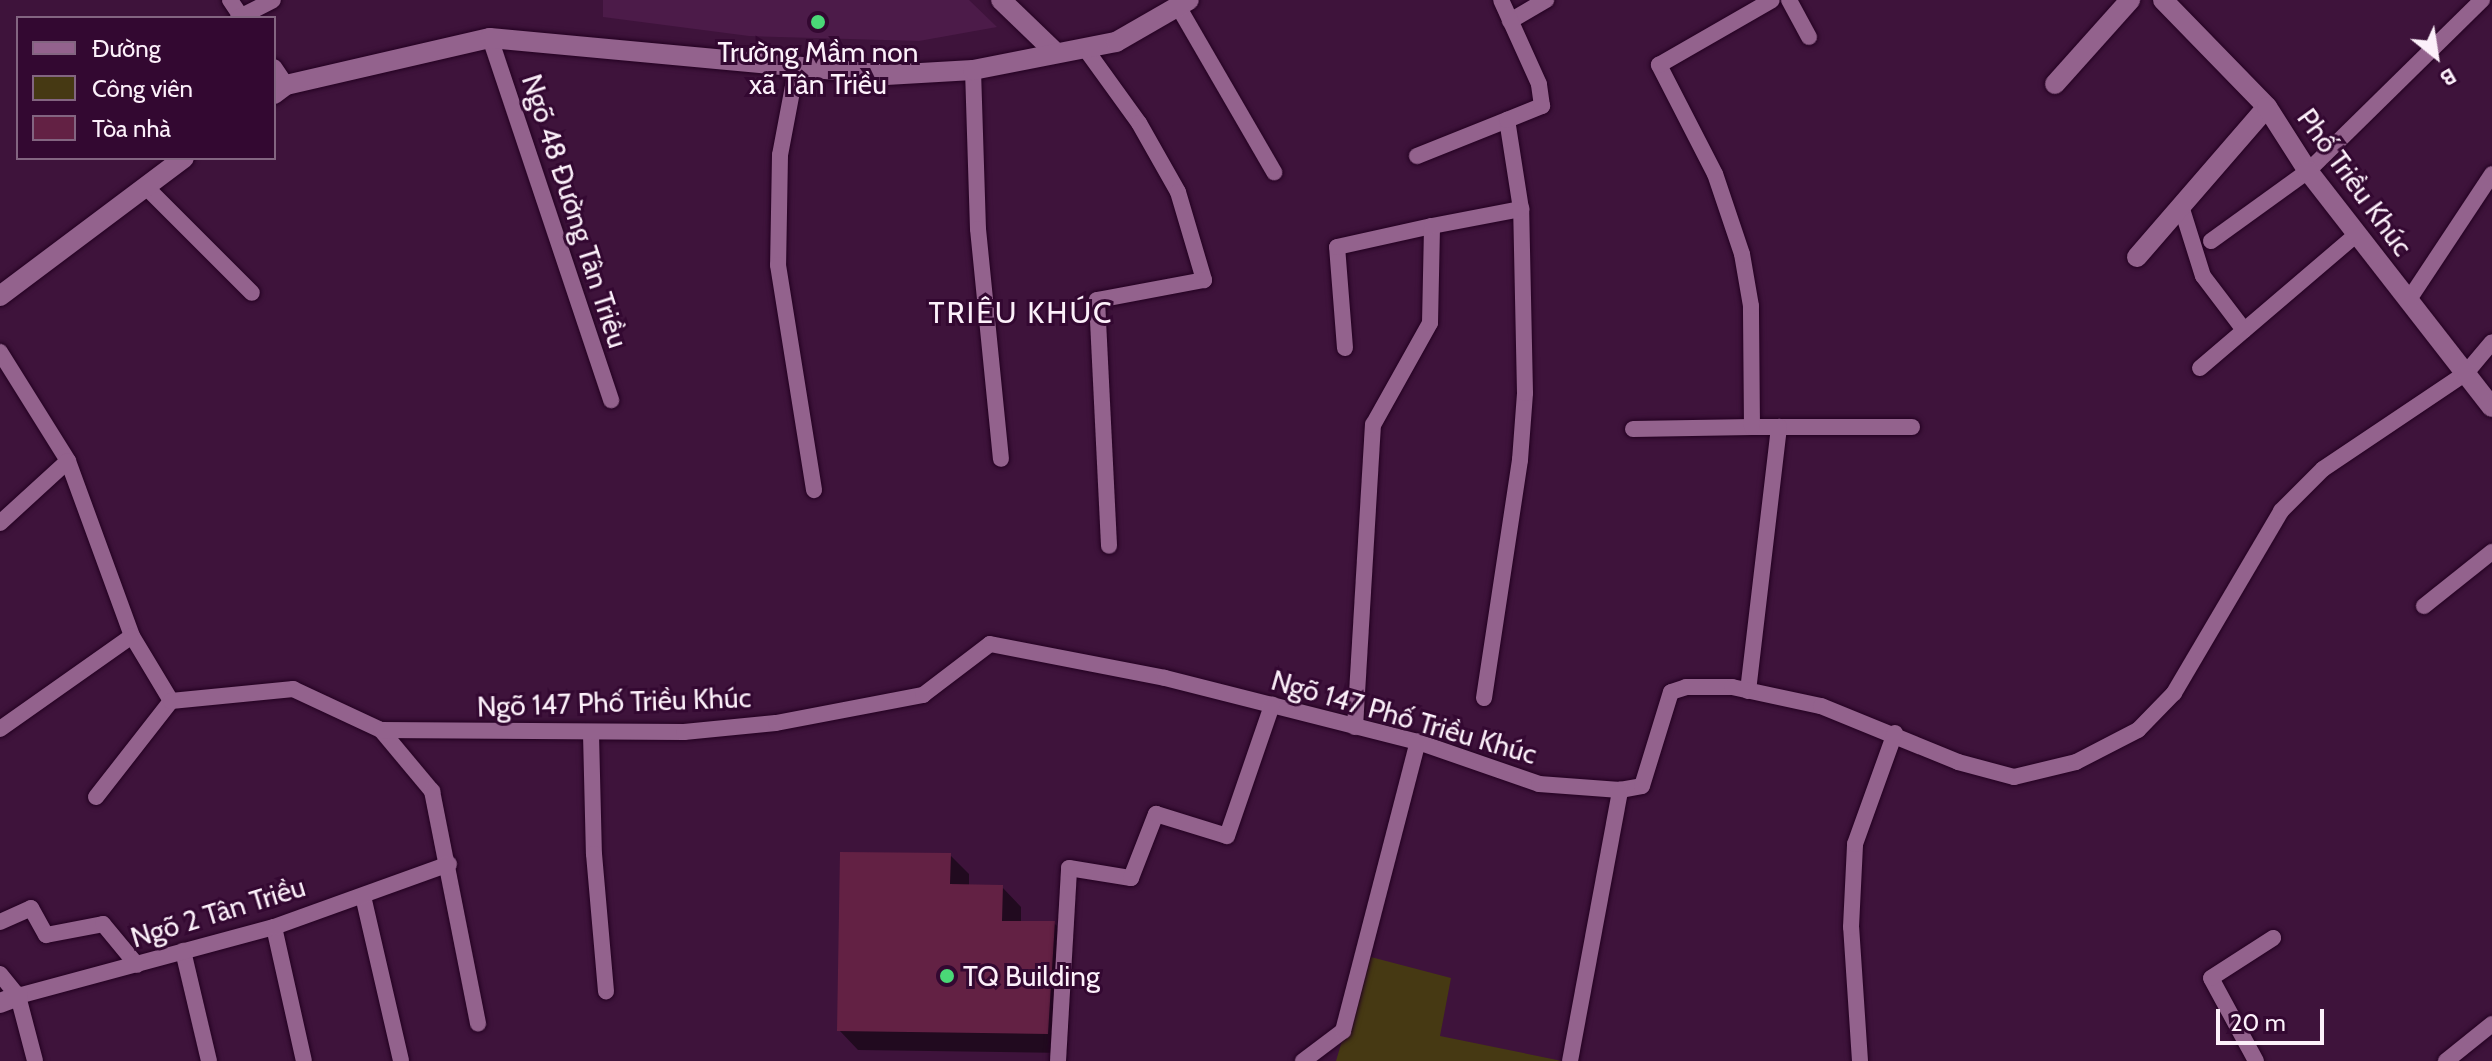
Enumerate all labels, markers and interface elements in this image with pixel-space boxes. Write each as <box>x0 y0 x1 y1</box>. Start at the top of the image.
marker: Trường Mầm non xã Tân Triều <box>809 13 827 31</box>
legend <box>16 16 276 160</box>
north arrow <box>2396 16 2476 96</box>
text: Đường <box>92 34 161 63</box>
place label: Trường Mầm non xã Tân Triều <box>718 35 918 101</box>
text: B <box>2436 62 2461 92</box>
street label: Ngõ 48 Đường Tân Triều <box>515 70 635 352</box>
text: Công viên <box>92 74 193 103</box>
street label: Phố Triều Khúc <box>2290 102 2420 262</box>
text: Tòa nhà <box>92 114 171 143</box>
district label: TRIÊU KHÚC <box>928 295 1114 331</box>
street label: Ngõ 147 Phố Triều Khúc <box>1268 663 1540 771</box>
street label: Ngõ 147 Phố Triều Khúc <box>476 680 752 724</box>
street label: Ngõ 2 Tân Triều <box>127 870 309 954</box>
place label: TQ Building <box>963 959 1100 993</box>
marker: TQ Building <box>938 967 956 985</box>
scale bar <box>2220 993 2328 1043</box>
text: 20 m <box>2230 1008 2286 1037</box>

